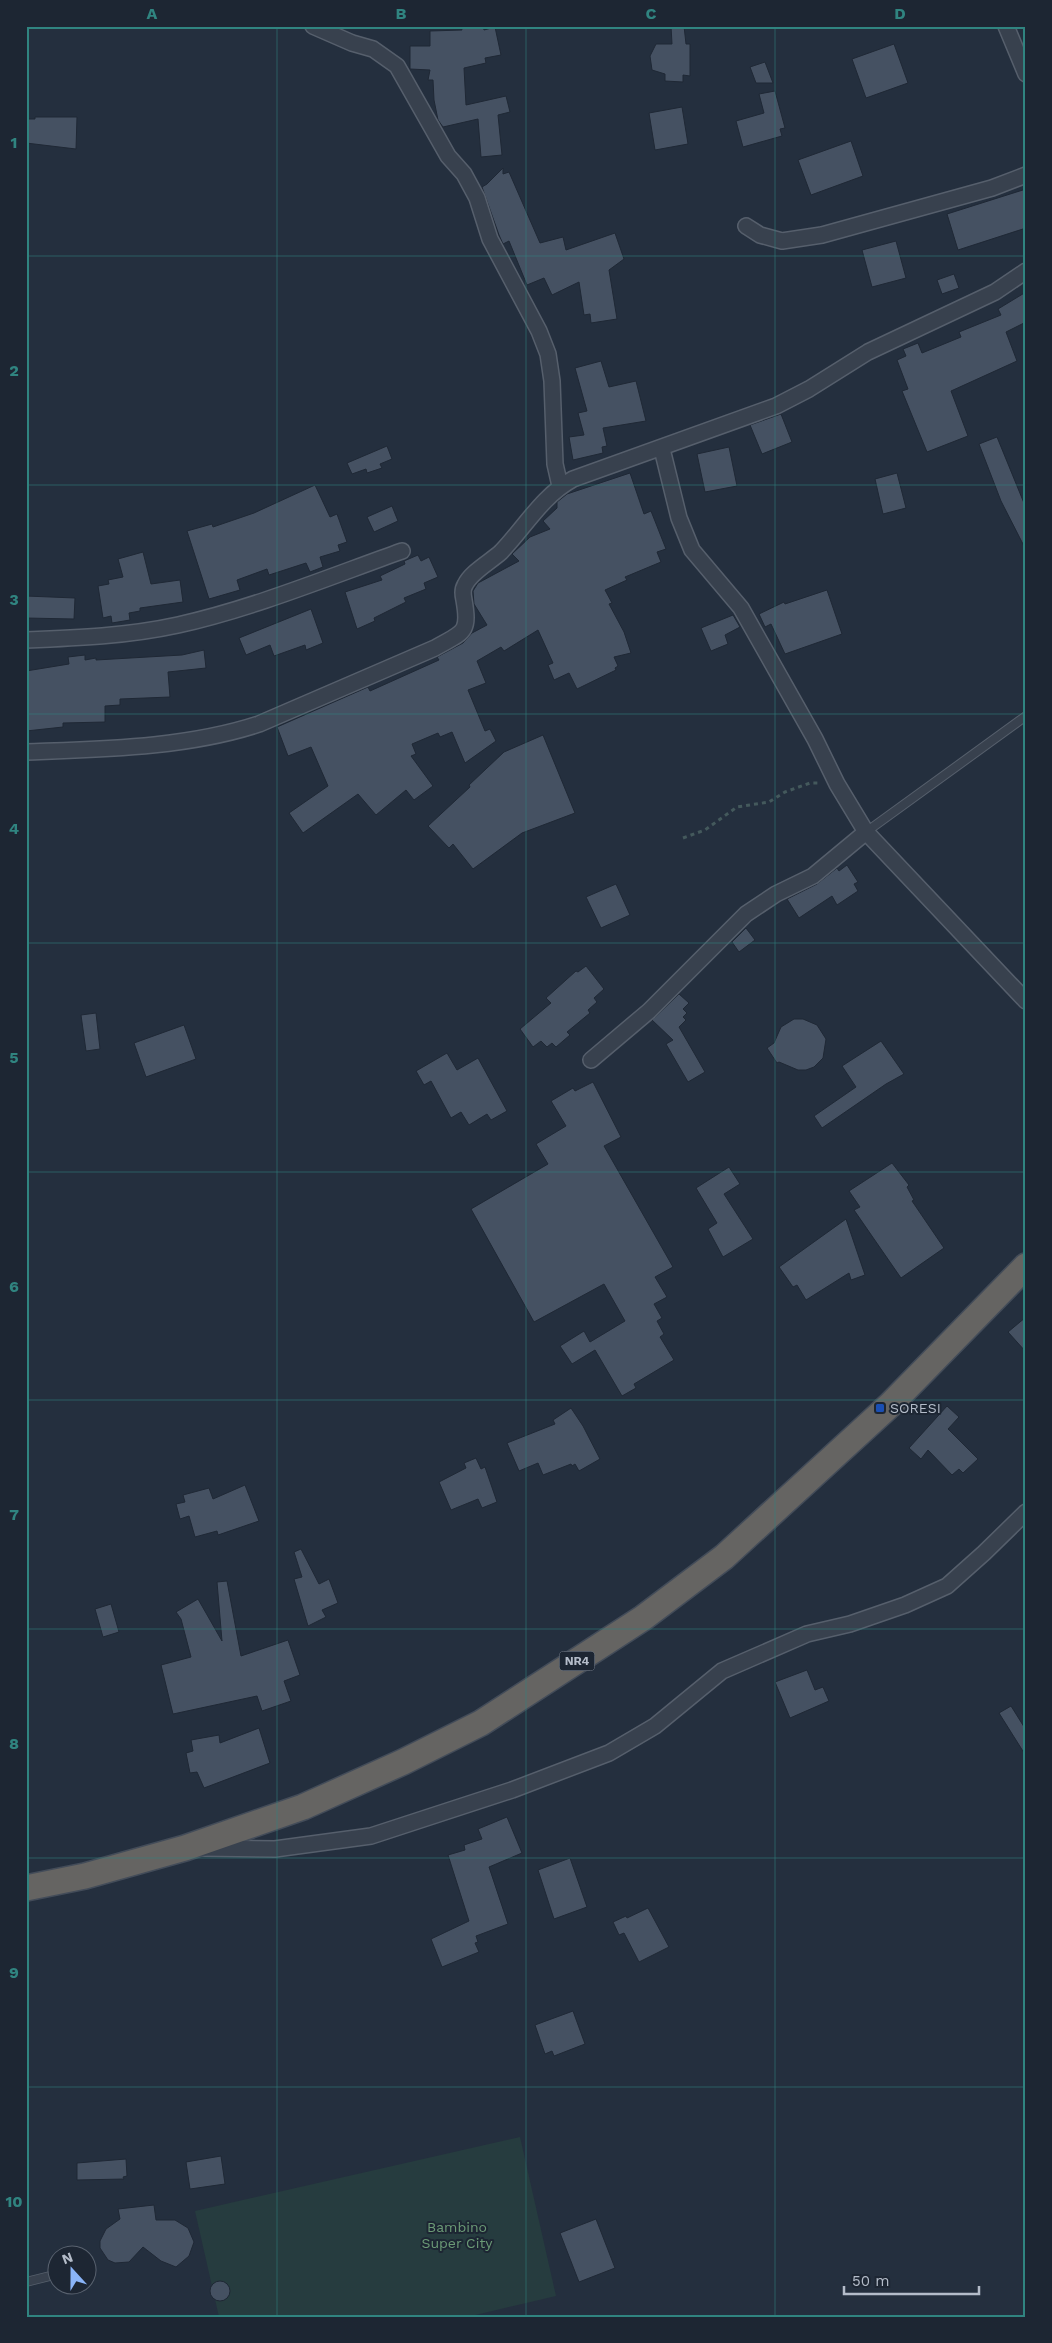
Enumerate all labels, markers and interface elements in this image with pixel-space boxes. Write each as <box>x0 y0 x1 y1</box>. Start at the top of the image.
text: A <box>147 4 158 23</box>
text: B <box>396 4 407 23</box>
text: C <box>646 4 657 23</box>
text: D <box>894 4 906 23</box>
text: 1 <box>11 133 17 152</box>
text: 2 <box>9 361 19 380</box>
text: 3 <box>9 590 19 609</box>
text: 4 <box>9 819 19 838</box>
text: 5 <box>9 1048 19 1067</box>
text: 6 <box>9 1277 19 1296</box>
place label: SORESI <box>890 1400 941 1416</box>
marker: SORESI <box>874 1402 886 1414</box>
text: 7 <box>9 1505 19 1524</box>
road number: NR4 <box>560 1652 594 1670</box>
text: 8 <box>9 1734 19 1753</box>
text: 9 <box>9 1963 19 1982</box>
text: 10 <box>5 2192 23 2211</box>
park label: Bambino Super City <box>422 2219 493 2251</box>
north arrow <box>48 2246 98 2296</box>
text: N <box>60 2249 75 2267</box>
scale bar <box>844 2263 980 2295</box>
text: 50 m <box>852 2272 889 2290</box>

